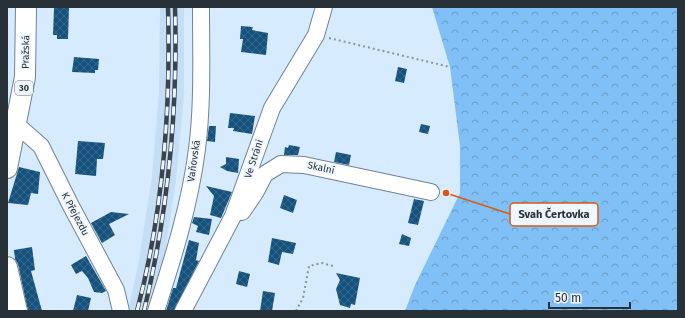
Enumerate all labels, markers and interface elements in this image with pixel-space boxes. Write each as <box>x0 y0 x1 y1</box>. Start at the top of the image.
street label: Pražská <box>20 35 32 69</box>
road number: 30 <box>15 81 33 95</box>
street label: Ve Stráni <box>242 138 266 180</box>
street label: Vaňovská <box>185 139 203 183</box>
street label: Skalní <box>306 158 336 177</box>
street label: K Přejezdu <box>59 190 91 238</box>
callout: Svah Čertovka <box>510 203 598 226</box>
text: Svah Čertovka <box>518 207 590 221</box>
scale bar <box>549 284 630 310</box>
text: 50 m <box>555 291 581 305</box>

